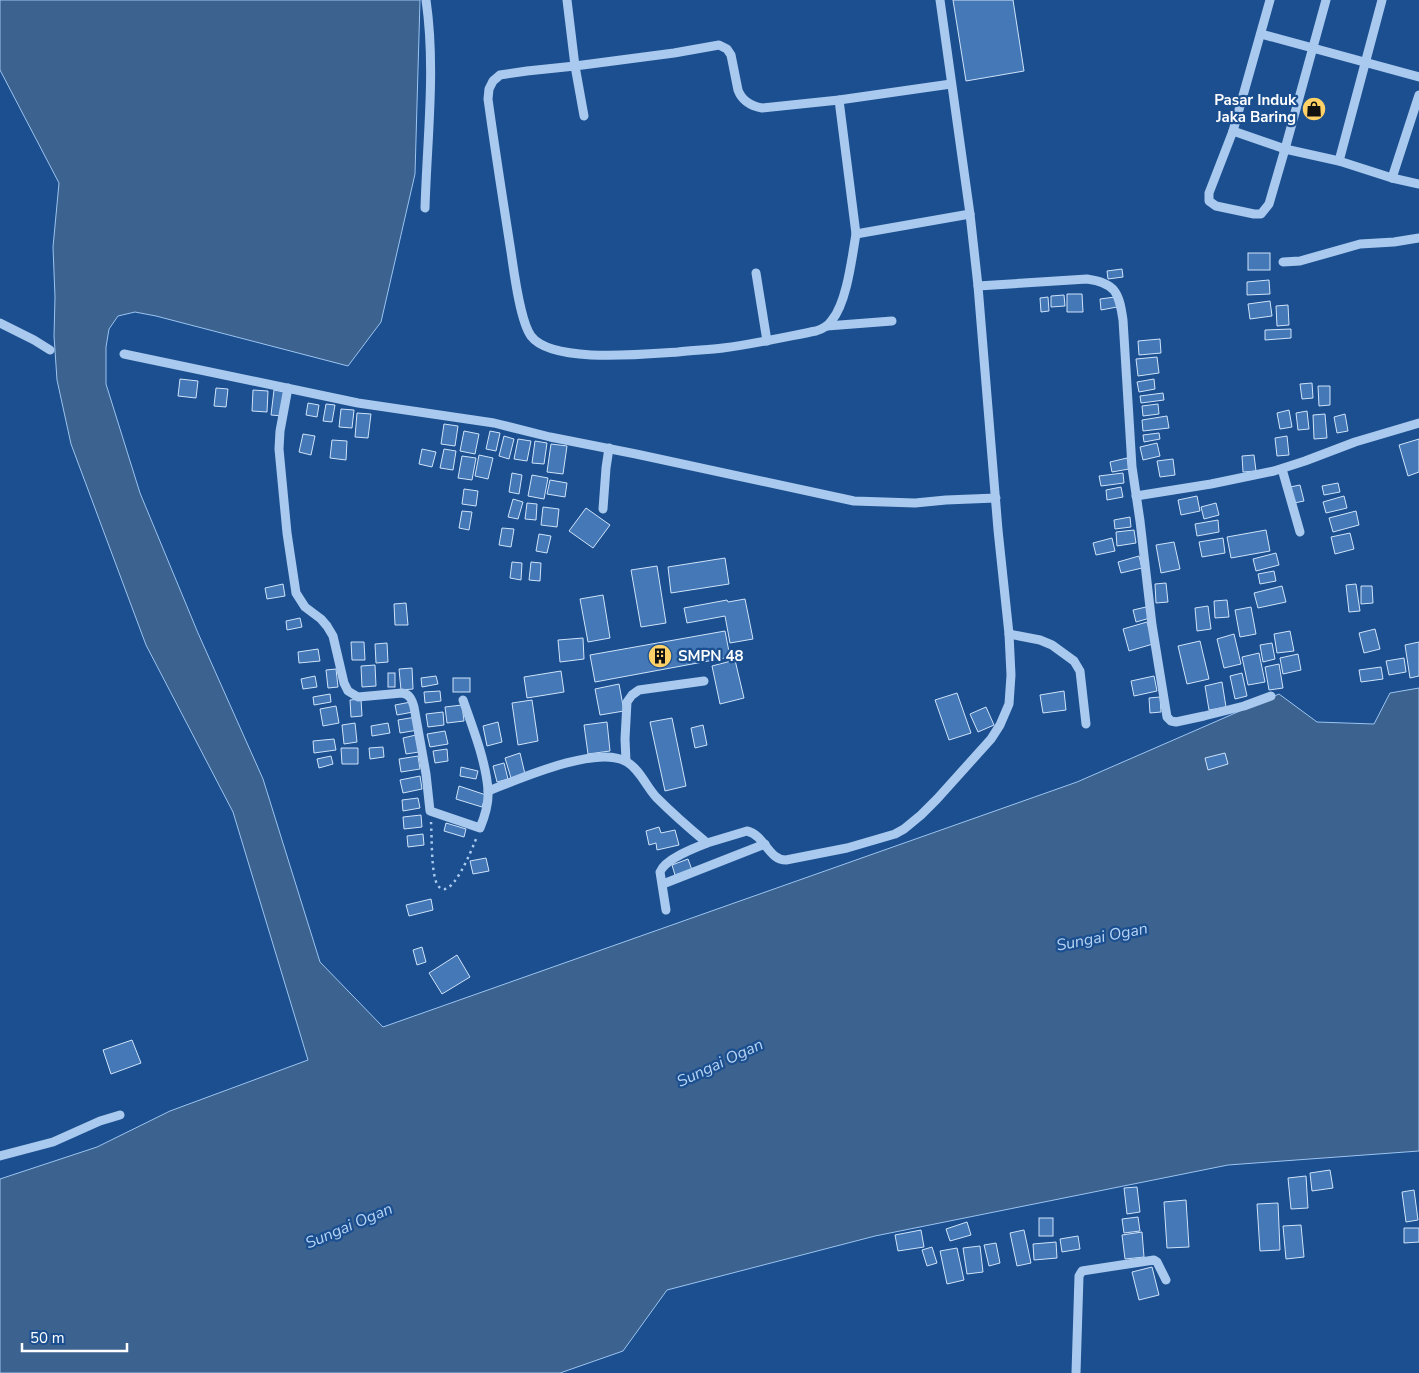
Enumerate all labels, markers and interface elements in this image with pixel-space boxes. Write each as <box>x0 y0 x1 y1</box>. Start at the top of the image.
place label: Pasar Induk Jaka Baring <box>1214 90 1297 127</box>
shop icon: Pasar Induk Jaka Baring <box>1301 96 1327 122</box>
building icon: SMPN 48 <box>647 643 673 669</box>
place label: SMPN 48 <box>678 646 744 666</box>
water label: Sungai Ogan <box>1054 917 1150 957</box>
water label: Sungai Ogan <box>673 1033 767 1093</box>
water label: Sungai Ogan <box>302 1198 396 1254</box>
scale bar <box>22 1320 128 1352</box>
text: 50 m <box>30 1328 65 1348</box>

